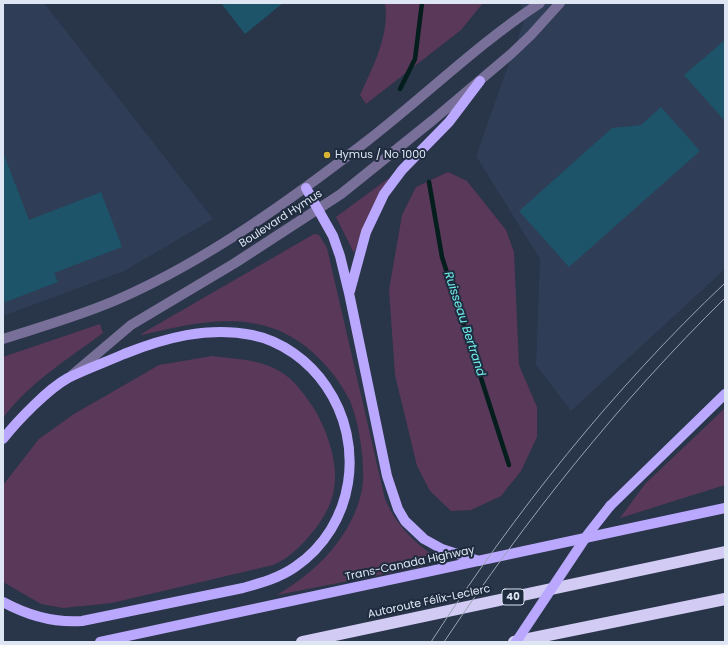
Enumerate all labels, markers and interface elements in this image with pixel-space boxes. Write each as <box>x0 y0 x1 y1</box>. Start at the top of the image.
place label: Hymus / No 1000 <box>335 148 426 162</box>
marker: Hymus / No 1000 <box>322 150 332 160</box>
street label: Boulevard Hymus <box>237 187 325 251</box>
water label: Ruisseau Bertrand <box>440 270 488 378</box>
street label: Trans-Canada Highway <box>344 544 476 584</box>
street label: Autoroute Félix-Leclerc <box>366 583 492 621</box>
road number: 40 <box>502 589 524 605</box>

